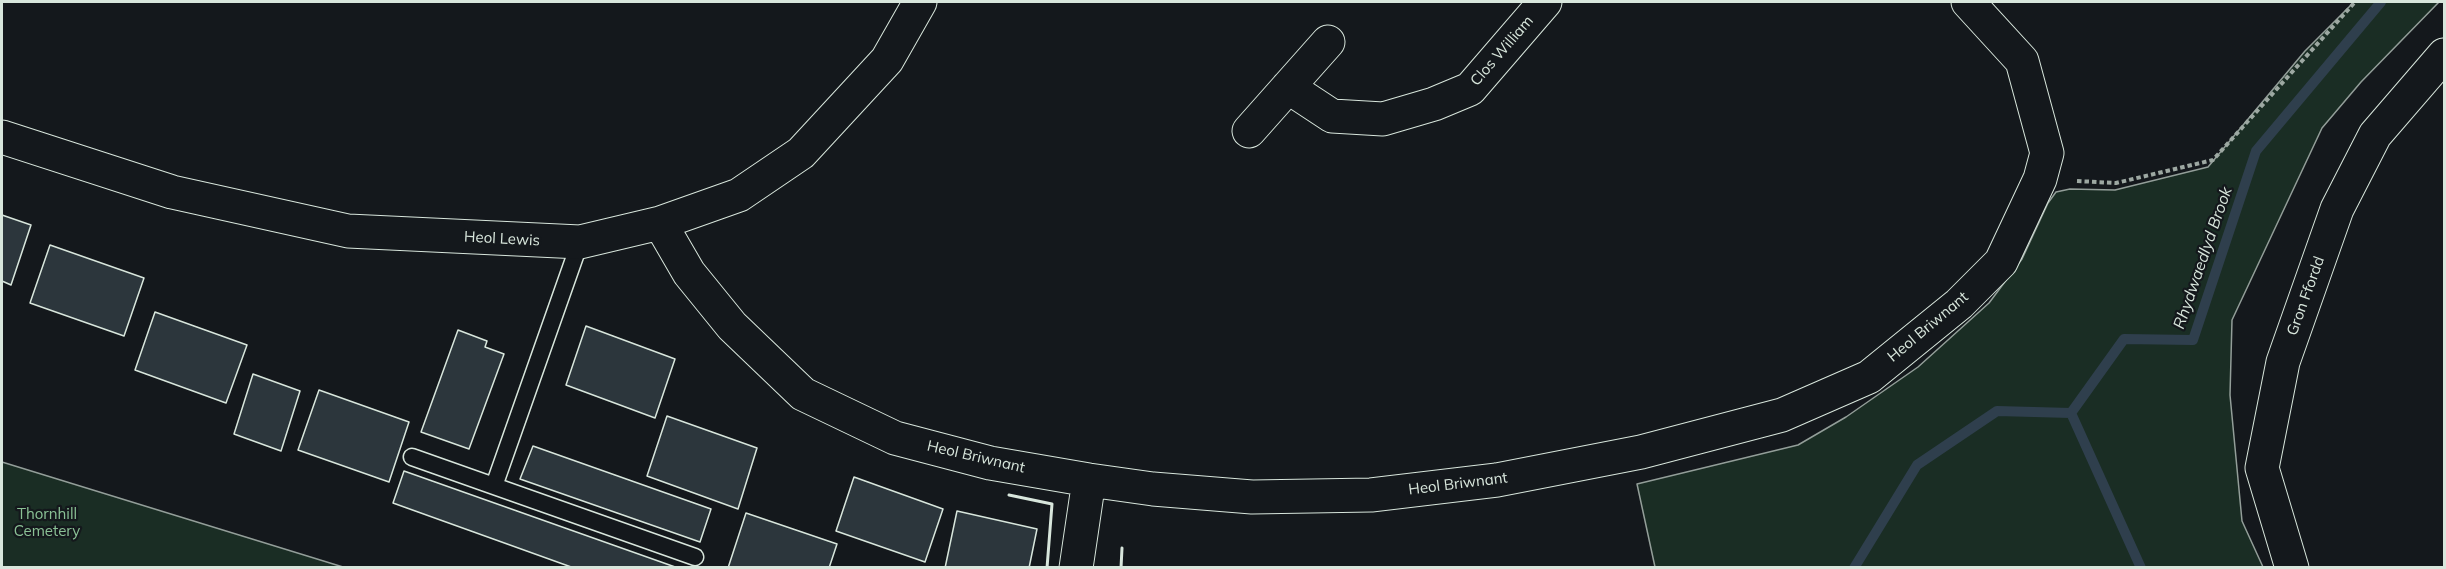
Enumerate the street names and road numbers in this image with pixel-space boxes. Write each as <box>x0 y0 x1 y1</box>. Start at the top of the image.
street label: Clos William <box>1467 12 1537 90</box>
street label: Heol Lewis <box>464 228 540 250</box>
street label: Gron Ffordd <box>2283 254 2329 338</box>
street label: Heol Briwnant <box>1884 288 1972 366</box>
street label: Heol Briwnant <box>925 437 1027 477</box>
street label: Heol Briwnant <box>1407 469 1509 499</box>

